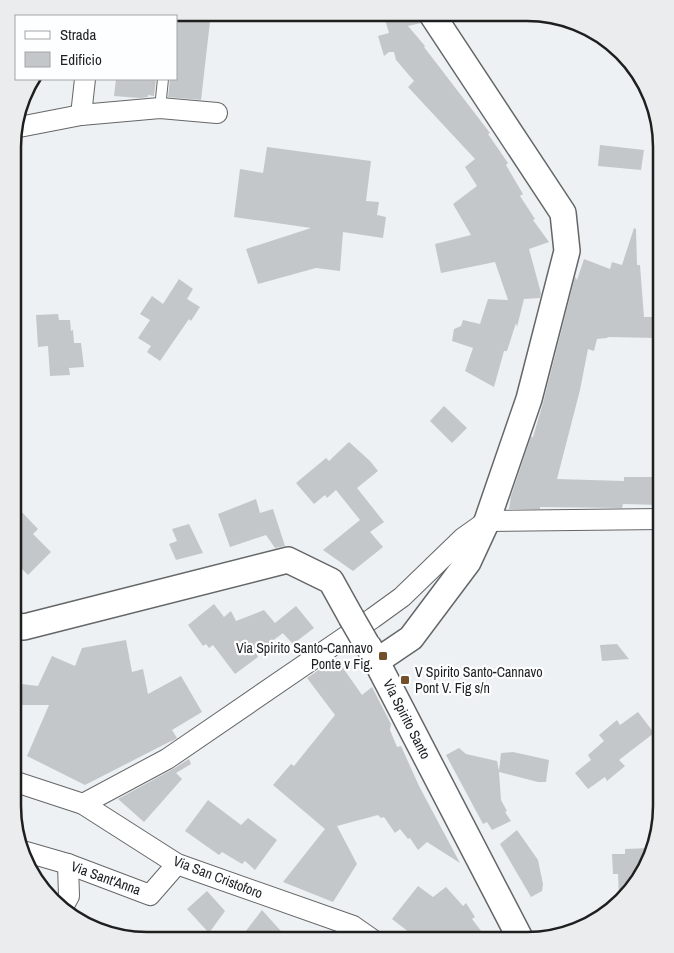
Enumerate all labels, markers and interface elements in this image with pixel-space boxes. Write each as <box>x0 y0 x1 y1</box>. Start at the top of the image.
legend <box>15 15 178 80</box>
text: Strada <box>60 24 96 45</box>
text: Edificio <box>60 49 102 70</box>
place label: Via Spirito Santo-Cannavo Ponte v Fig. <box>236 639 373 673</box>
marker: Via Spirito Santo-Cannavo Ponte v Fig. <box>377 650 389 662</box>
place label: V Spirito Santo-Cannavo Pont V. Fig s/n <box>415 663 543 697</box>
marker: V Spirito Santo-Cannavo Pont V. Fig s/n <box>399 674 411 686</box>
street label: Via Spirito Santo <box>379 676 435 762</box>
street label: Via San Cristoforo <box>171 852 265 902</box>
street label: Via Sant'Anna <box>69 857 144 899</box>

